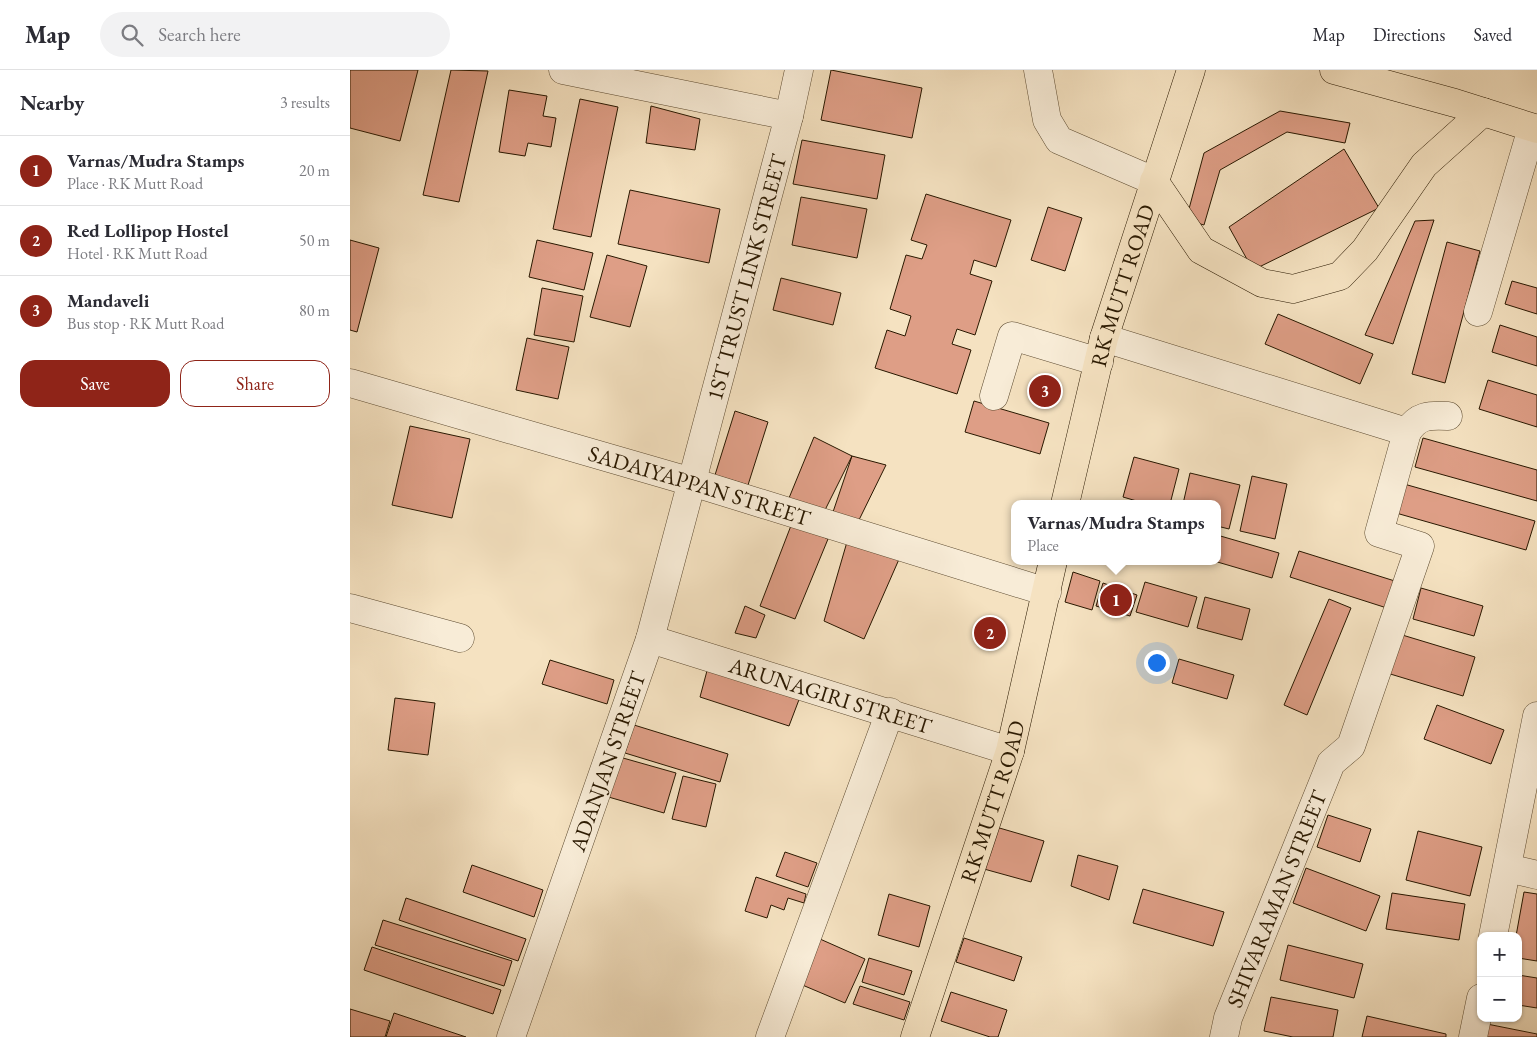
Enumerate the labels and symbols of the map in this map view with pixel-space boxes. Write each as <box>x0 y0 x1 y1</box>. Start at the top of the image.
street label: 1ST TRUST LINK STREET <box>700 151 793 403</box>
street label: RK MUTT ROAD <box>1084 201 1161 370</box>
pin: 3 <box>1029 372 1061 410</box>
street label: SADAIYAPPAN STREET <box>585 439 814 533</box>
pin: 1 <box>1100 581 1132 619</box>
pin: 2 <box>974 614 1006 652</box>
street label: ARUNAGIRI STREET <box>725 650 935 741</box>
your location <box>1144 650 1170 676</box>
street label: ADANJAN STREET <box>563 667 653 856</box>
street label: RK MUTT ROAD <box>953 718 1031 886</box>
street label: SHIVARAMAN STREET <box>1220 786 1334 1012</box>

